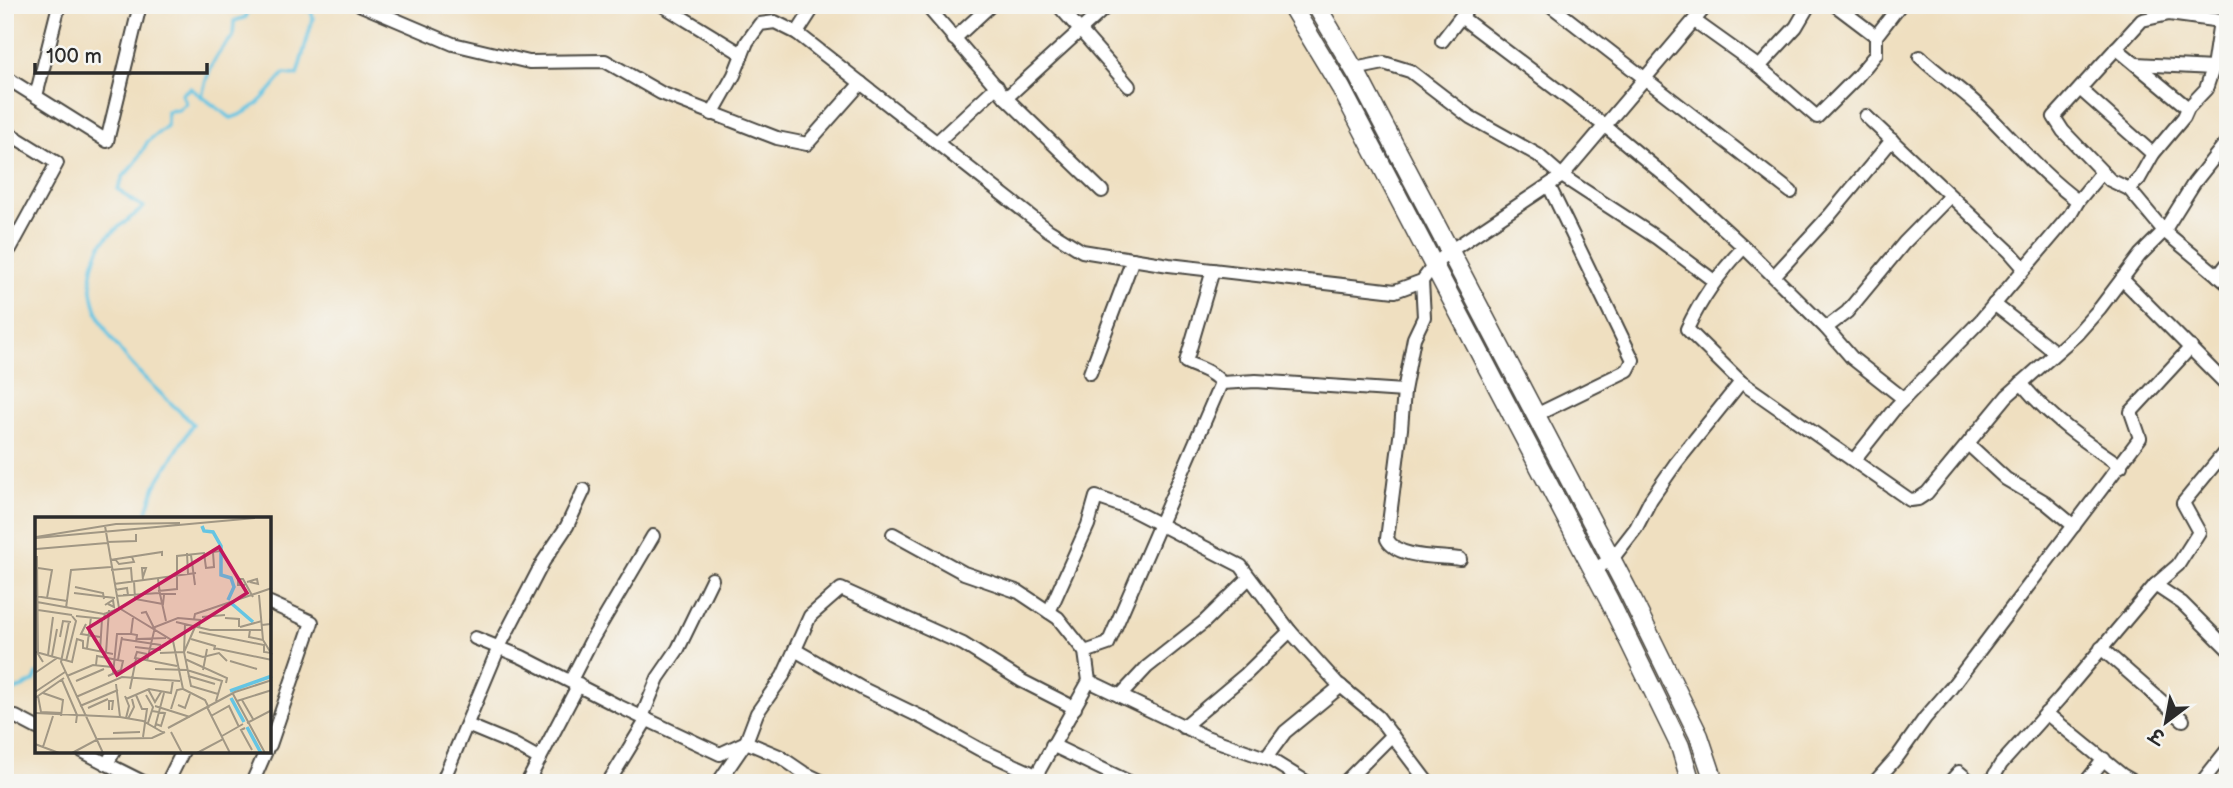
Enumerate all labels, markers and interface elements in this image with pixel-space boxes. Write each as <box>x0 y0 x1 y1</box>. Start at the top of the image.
scale bar <box>35 32 206 76</box>
text: 100 m <box>46 44 102 69</box>
inset map <box>35 517 271 753</box>
north arrow <box>2132 686 2202 756</box>
text: उ <box>2144 721 2171 749</box>

